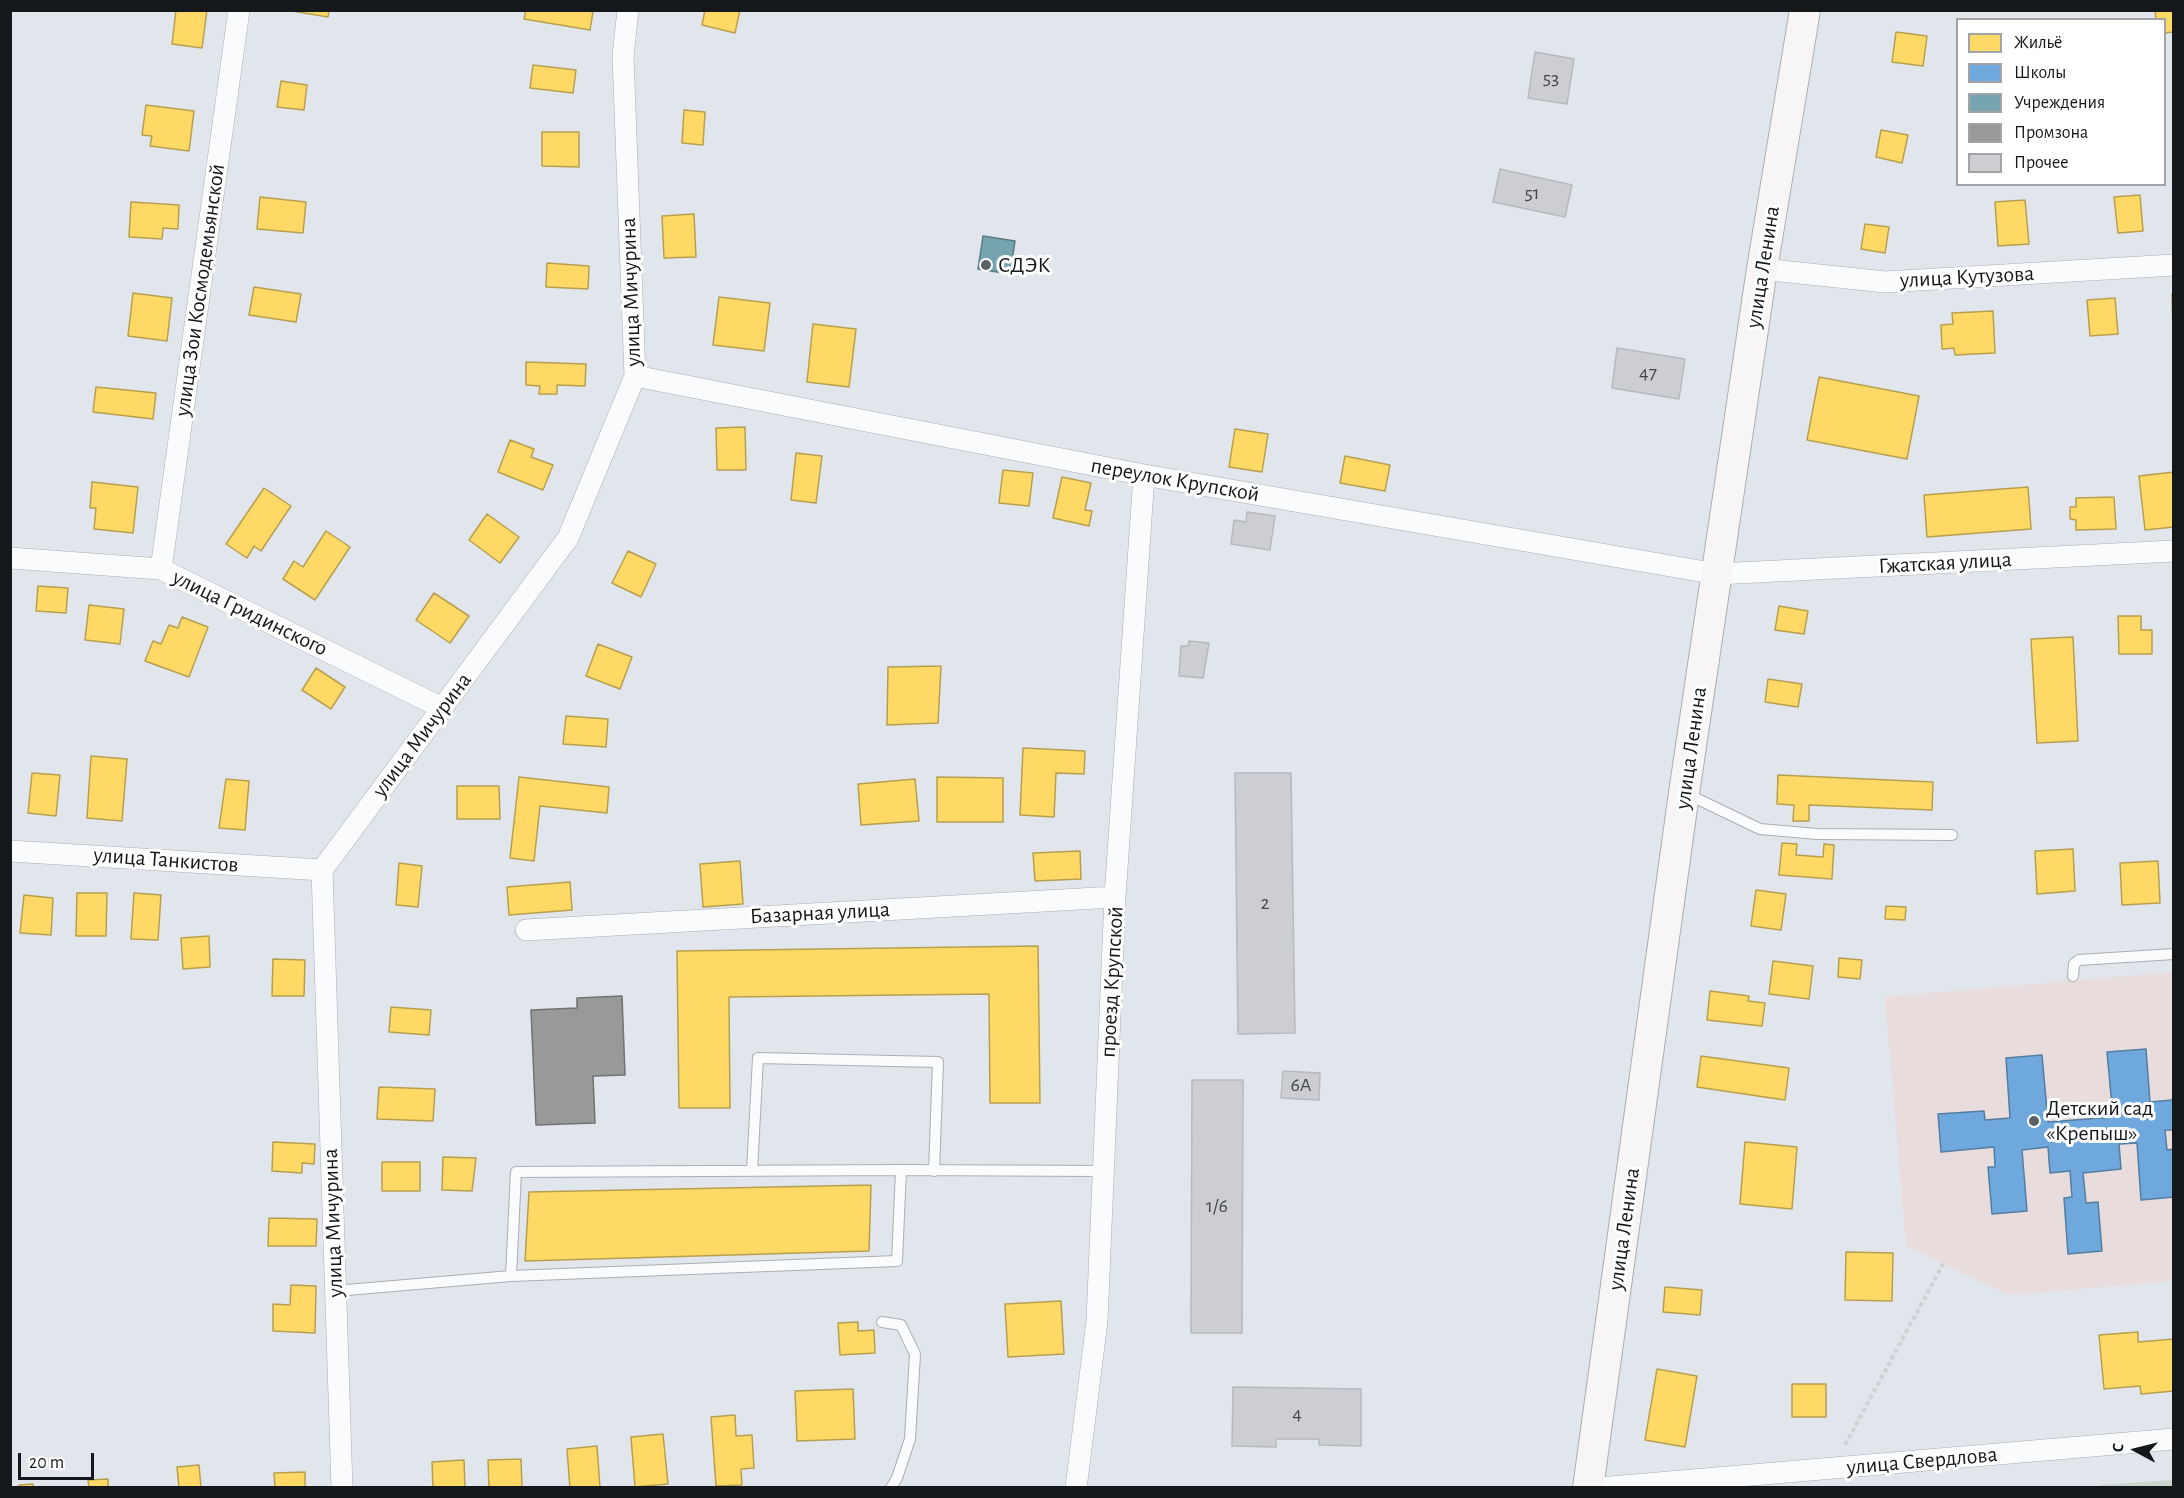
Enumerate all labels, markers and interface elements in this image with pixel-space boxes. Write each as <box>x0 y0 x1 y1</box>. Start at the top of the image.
legend <box>1956 18 2166 186</box>
text: Жильё <box>2014 34 2062 52</box>
text: Школы <box>2014 64 2066 82</box>
house number: 53 <box>1543 66 1559 90</box>
text: Учреждения <box>2014 94 2105 112</box>
text: Промзона <box>2014 124 2088 142</box>
text: Прочее <box>2014 154 2069 172</box>
street label: улица Зои Космодемьянской <box>169 162 231 418</box>
house number: 51 <box>1524 181 1540 205</box>
street label: улица Ленина <box>1740 204 1786 330</box>
street label: улица Мичурина <box>615 217 647 367</box>
place label: СДЭК <box>998 252 1050 278</box>
marker: СДЭК <box>979 258 993 272</box>
street label: улица Кутузова <box>1899 260 2035 294</box>
house number: 47 <box>1639 361 1657 385</box>
street label: переулок Крупской <box>1089 452 1261 508</box>
street label: Гжатская улица <box>1878 546 2012 580</box>
street label: улица Гридинского <box>168 564 332 662</box>
street label: улица Мичурина <box>367 668 477 802</box>
street label: улица Ленина <box>1669 685 1713 811</box>
street label: улица Танкистов <box>93 842 239 878</box>
house number: 2 <box>1260 891 1270 915</box>
street label: Базарная улица <box>749 896 891 930</box>
street label: проезд Крупской <box>1095 906 1129 1058</box>
house number: 6А <box>1290 1073 1312 1097</box>
place label: Детский сад «Крепыш» <box>2046 1095 2153 1146</box>
marker: Детский сад «Крепыш» <box>2027 1114 2041 1128</box>
street label: улица Мичурина <box>317 1148 349 1298</box>
street label: улица Ленина <box>1602 1166 1646 1292</box>
house number: 1/6 <box>1206 1194 1228 1218</box>
house number: 4 <box>1292 1402 1302 1426</box>
north arrow <box>2106 1420 2166 1480</box>
scale bar <box>21 1441 98 1479</box>
street label: улица Свердлова <box>1846 1441 1998 1481</box>
text: С <box>2110 1442 2127 1453</box>
text: 20 m <box>29 1454 64 1472</box>

